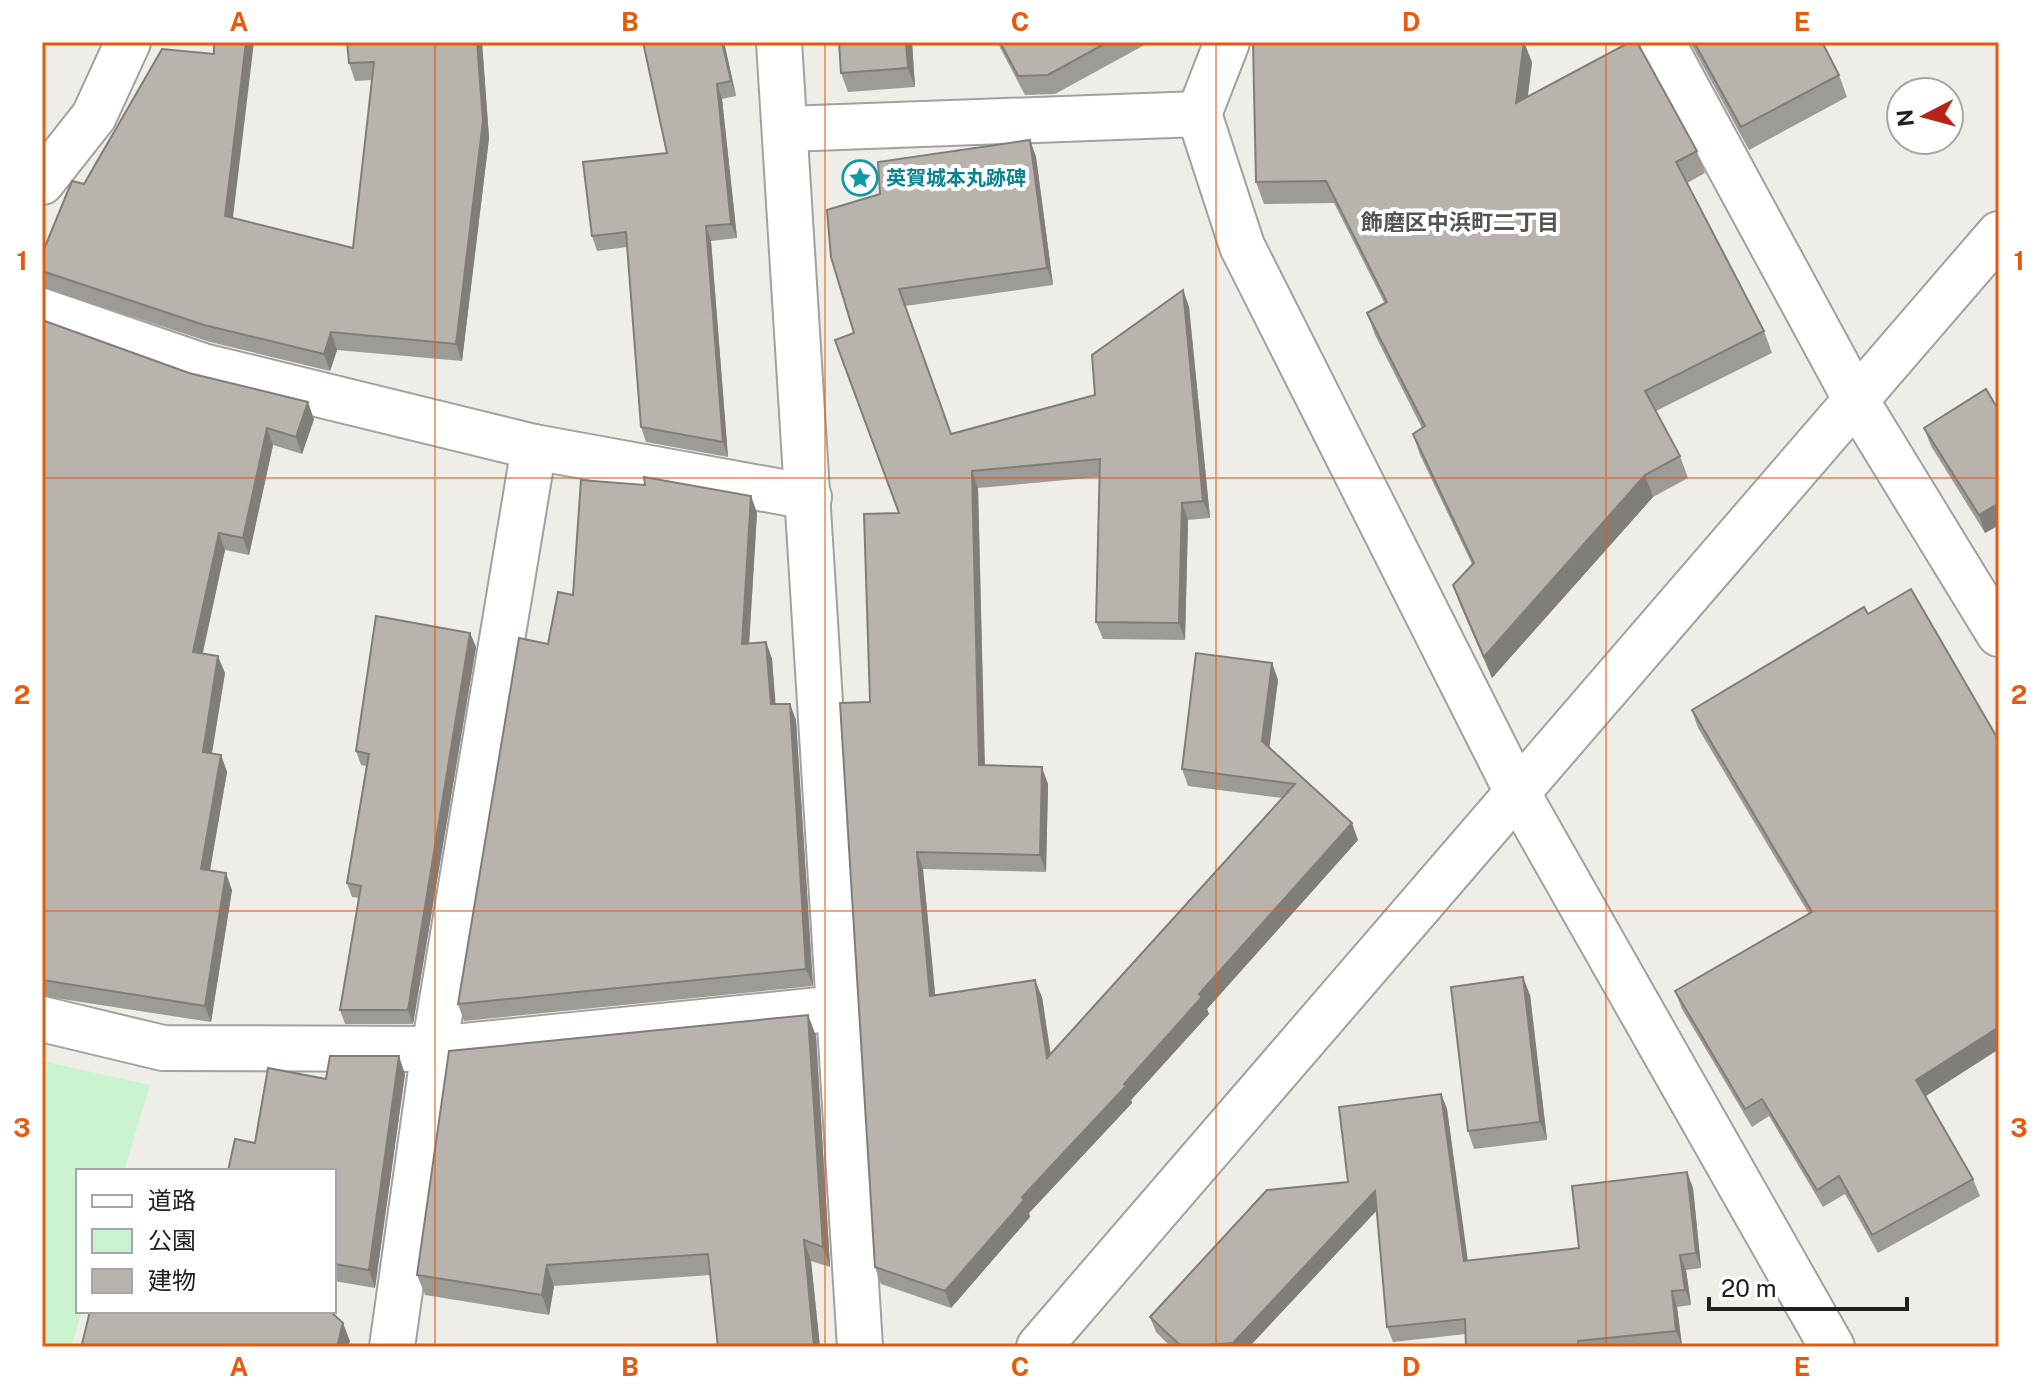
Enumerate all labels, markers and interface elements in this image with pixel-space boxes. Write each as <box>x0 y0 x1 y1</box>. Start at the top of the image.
text: A <box>230 6 249 37</box>
text: B <box>621 6 639 37</box>
text: C <box>1011 6 1029 37</box>
text: D <box>1402 6 1420 37</box>
text: E <box>1794 6 1810 37</box>
north arrow <box>1885 76 1965 156</box>
text: N <box>1891 108 1919 128</box>
place icon: 英賀城本丸跡碑 <box>841 159 879 197</box>
place label: 英賀城本丸跡碑 <box>886 166 1026 190</box>
district label: 飾磨区中浜町二丁目 <box>1361 209 1559 235</box>
text: 1 <box>16 245 28 276</box>
text: 1 <box>2013 245 2025 276</box>
text: 2 <box>14 679 30 710</box>
text: 2 <box>2011 679 2027 710</box>
text: 3 <box>13 1112 31 1143</box>
text: 3 <box>2010 1112 2028 1143</box>
legend <box>76 1169 336 1313</box>
text: 道路 <box>148 1186 196 1214</box>
text: 公園 <box>148 1226 196 1254</box>
scale bar <box>1709 1261 1907 1311</box>
text: 建物 <box>148 1266 196 1294</box>
text: 20 m <box>1721 1274 1777 1302</box>
text: A <box>230 1351 249 1382</box>
text: B <box>621 1351 639 1382</box>
text: C <box>1011 1351 1029 1382</box>
text: D <box>1402 1351 1420 1382</box>
text: E <box>1794 1351 1810 1382</box>

